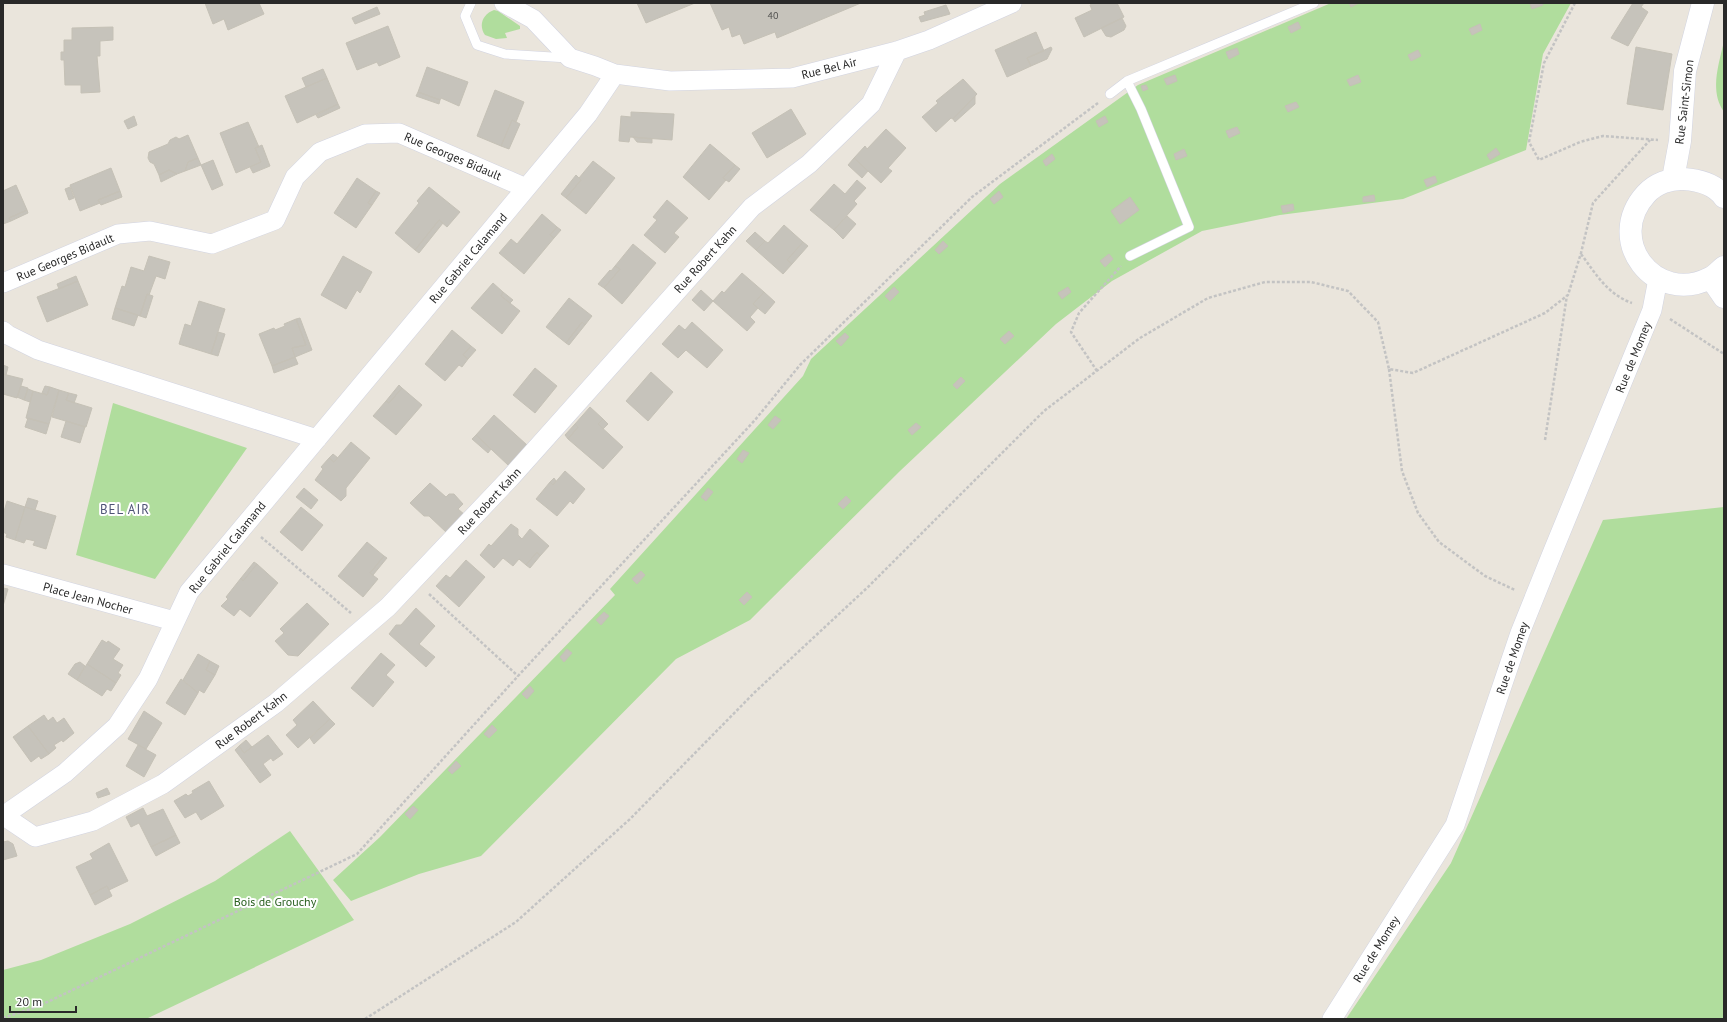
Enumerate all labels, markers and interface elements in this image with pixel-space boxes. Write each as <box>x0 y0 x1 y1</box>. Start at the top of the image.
house number: 40 <box>768 9 779 22</box>
street label: Rue Bel Air <box>800 54 858 82</box>
street label: Rue Saint-Simon <box>1671 59 1697 145</box>
street label: Rue Georges Bidault <box>402 129 504 183</box>
street label: Rue Gabriel Calamand <box>426 210 510 306</box>
street label: Rue Robert Kahn <box>671 222 739 296</box>
street label: Rue Georges Bidault <box>14 230 116 284</box>
street label: Rue de Momey <box>1612 319 1654 395</box>
street label: Rue Robert Kahn <box>454 464 524 538</box>
street label: Rue Gabriel Calamand <box>185 498 269 596</box>
district label: BEL AIR <box>100 501 150 518</box>
street label: Place Jean Nocher <box>41 579 135 617</box>
street label: Rue de Momey <box>1493 619 1532 696</box>
street label: Rue Robert Kahn <box>212 688 290 752</box>
park label: Bois de Grouchy <box>234 894 317 909</box>
street label: Rue de Momey <box>1350 913 1403 985</box>
scale bar <box>10 988 76 1014</box>
text: 20 m <box>16 994 42 1009</box>

